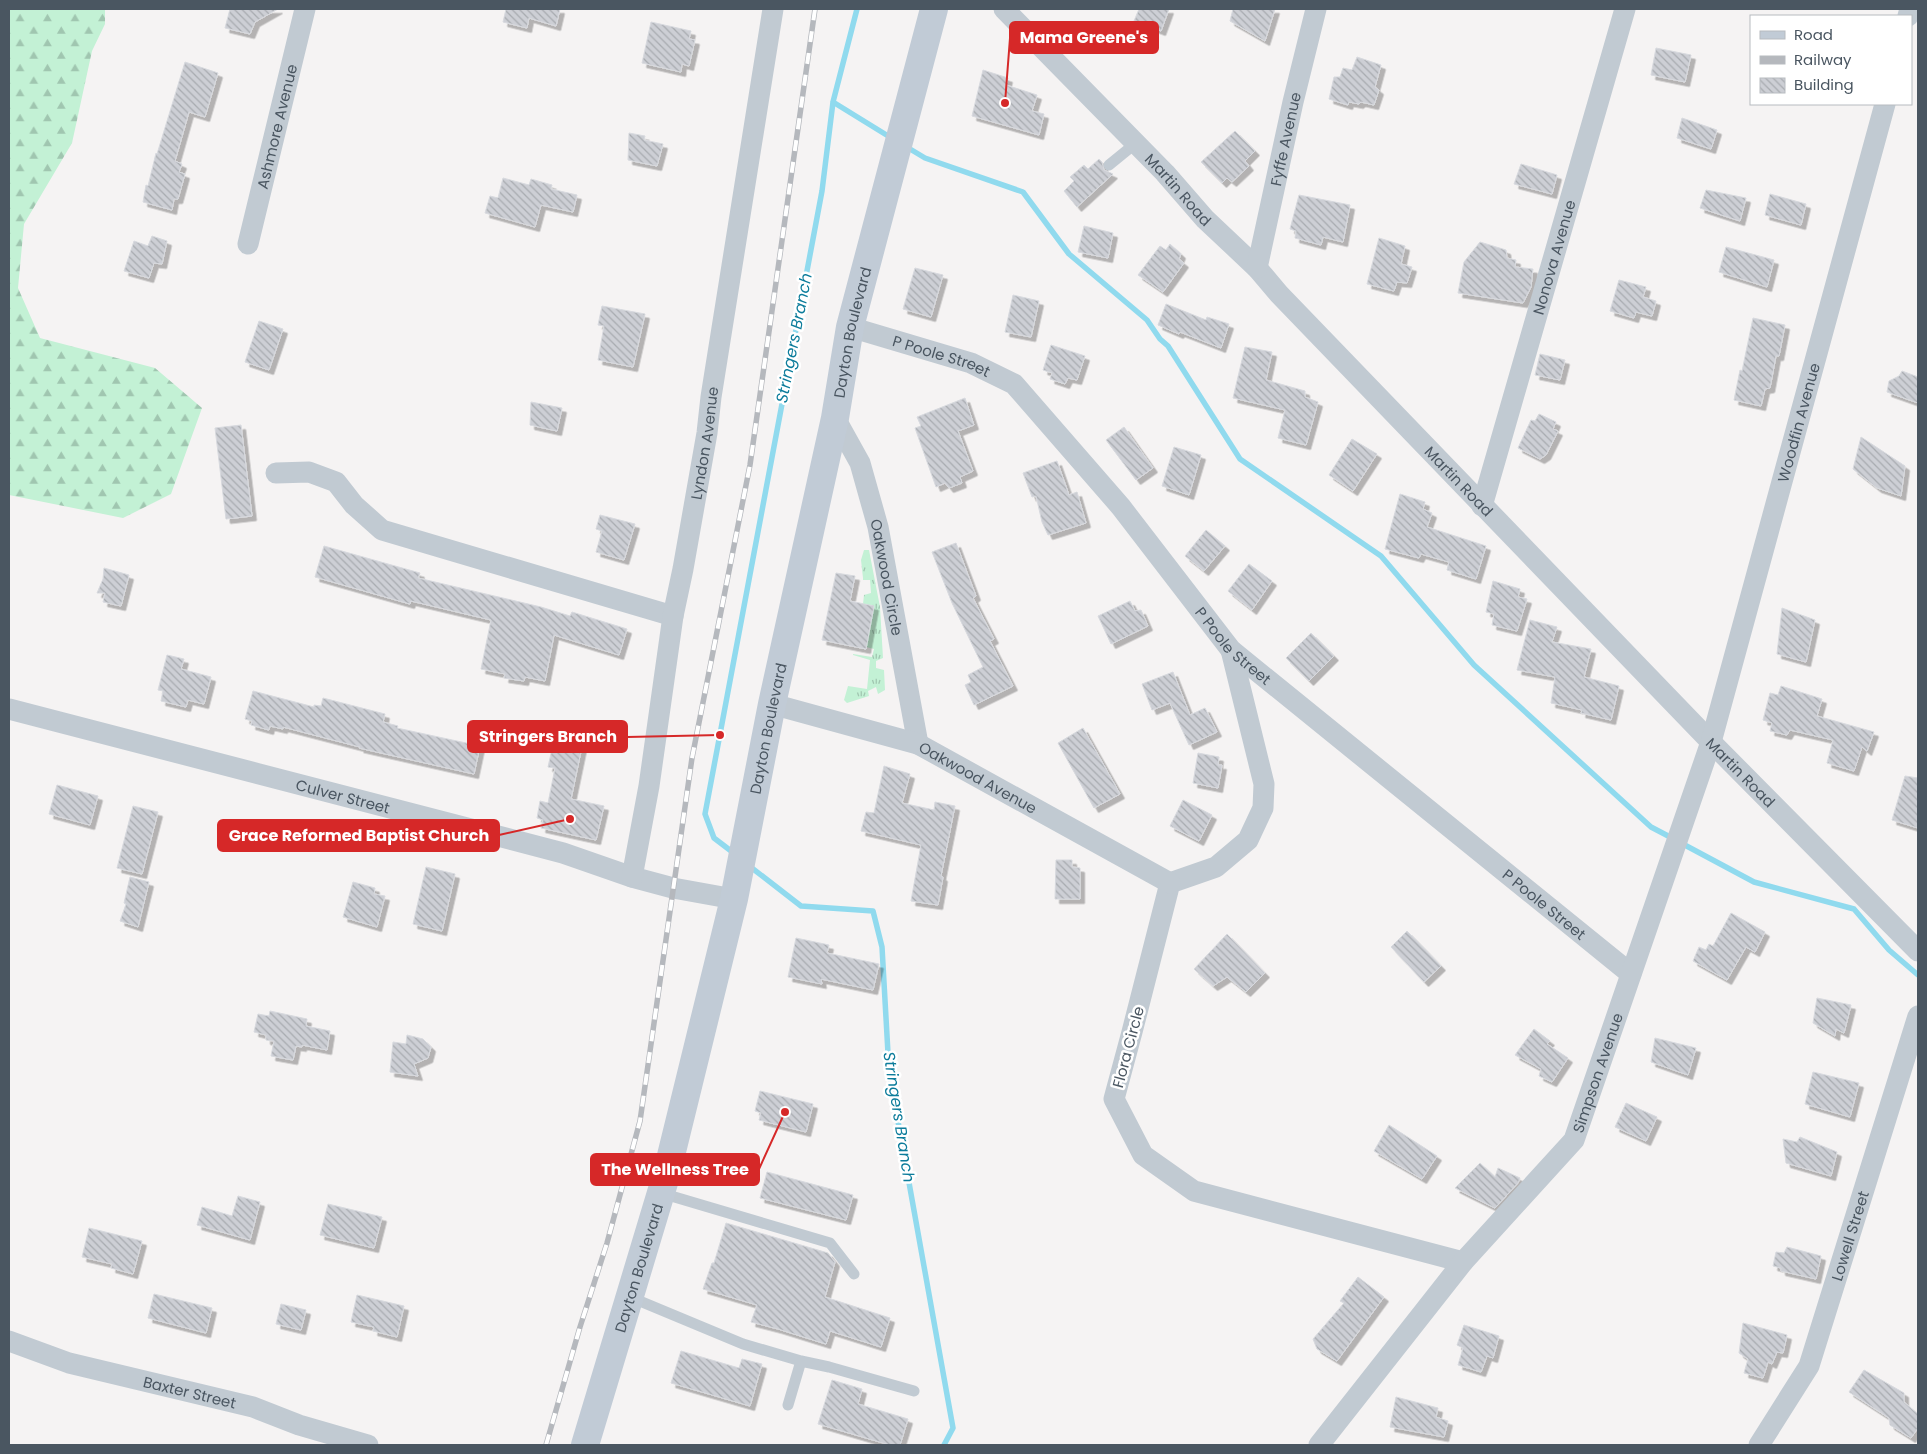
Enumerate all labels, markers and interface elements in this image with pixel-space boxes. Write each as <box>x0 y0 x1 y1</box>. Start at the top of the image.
legend <box>1750 15 1912 105</box>
callout: Mama Greene's <box>1010 22 1158 53</box>
text: Road <box>1794 24 1833 45</box>
text: Mama Greene's <box>1020 26 1148 49</box>
text: Railway <box>1794 49 1852 70</box>
street label: Ashmore Avenue <box>251 62 302 191</box>
text: Building <box>1794 74 1854 95</box>
street label: Fyffe Avenue <box>1265 90 1306 188</box>
street label: Martin Road <box>1141 148 1216 230</box>
street label: Nonova Avenue <box>1527 197 1580 317</box>
street label: Dayton Boulevard <box>828 264 876 399</box>
water label: Stringers Branch <box>770 271 818 405</box>
street label: P Poole Street <box>890 330 994 381</box>
street label: Woodfin Avenue <box>1772 360 1824 484</box>
street label: Lyndon Avenue <box>685 385 723 501</box>
street label: Martin Road <box>1420 441 1498 521</box>
street label: Oakwood Circle <box>866 516 908 637</box>
street label: P Poole Street <box>1191 602 1276 689</box>
street label: Dayton Boulevard <box>744 661 791 796</box>
callout: Stringers Branch <box>468 721 627 752</box>
text: Stringers Branch <box>479 725 617 748</box>
street label: Martin Road <box>1702 733 1780 812</box>
street label: Oakwood Avenue <box>915 736 1041 818</box>
street label: Culver Street <box>294 774 392 818</box>
callout: Grace Reformed Baptist Church <box>218 820 499 851</box>
text: Grace Reformed Baptist Church <box>229 824 489 847</box>
street label: P Poole Street <box>1498 864 1591 944</box>
street label: Flora Circle <box>1107 1004 1149 1090</box>
street label: Simpson Avenue <box>1567 1010 1628 1135</box>
water label: Stringers Branch <box>877 1050 921 1184</box>
callout: The Wellness Tree <box>591 1154 759 1185</box>
text: The Wellness Tree <box>601 1158 749 1181</box>
street label: Lowell Street <box>1826 1188 1873 1283</box>
street label: Dayton Boulevard <box>609 1201 668 1335</box>
street label: Baxter Street <box>141 1371 238 1413</box>

